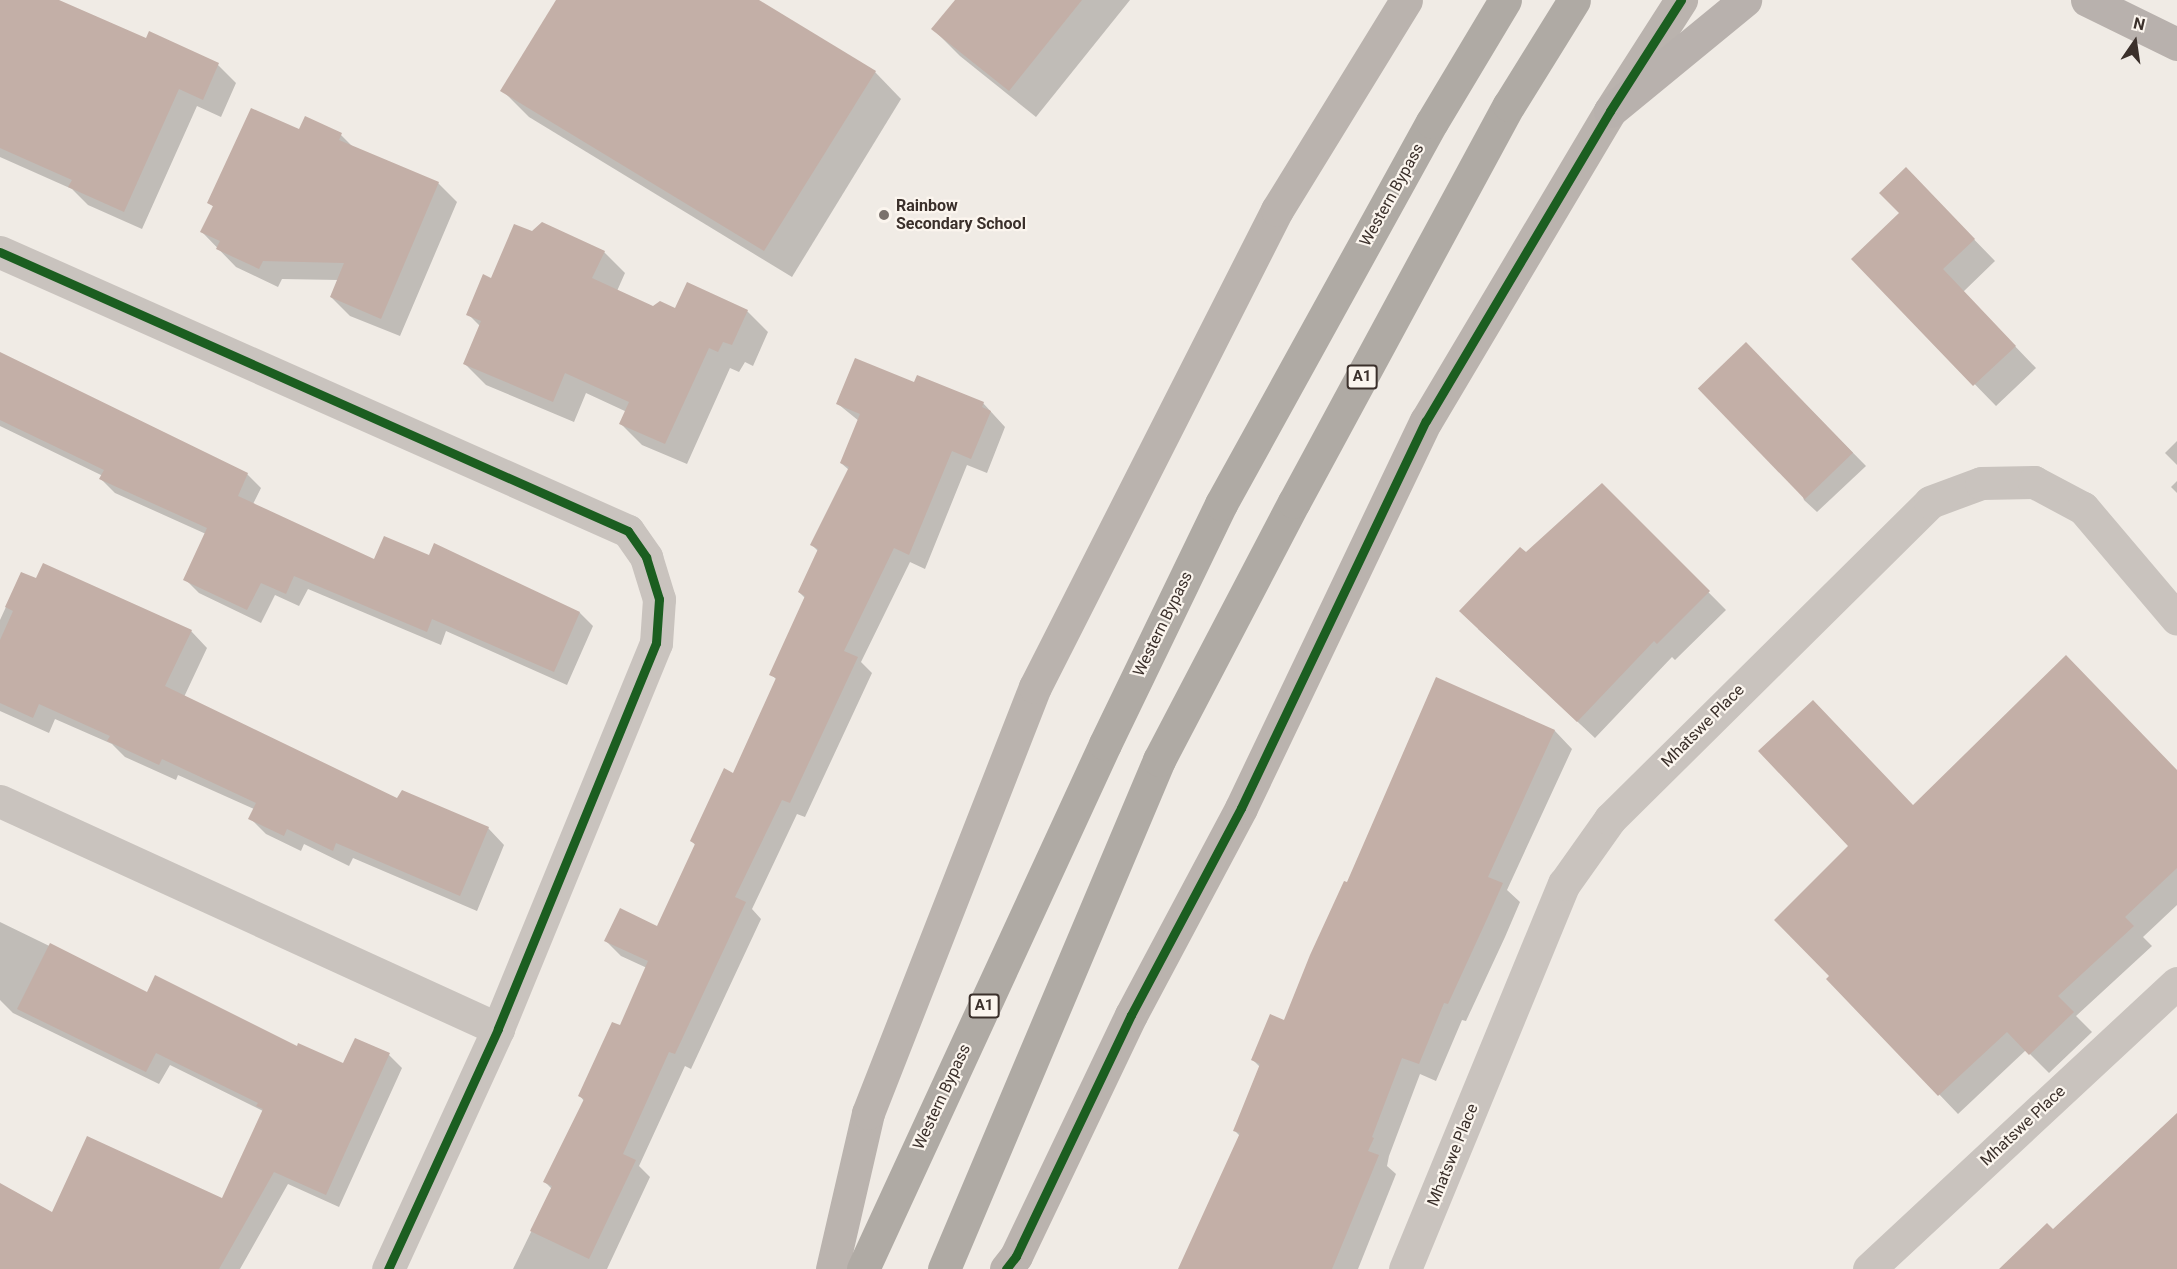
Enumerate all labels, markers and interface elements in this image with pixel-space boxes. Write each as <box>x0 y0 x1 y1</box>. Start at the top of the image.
north arrow <box>2105 12 2165 72</box>
text: N <box>2132 13 2147 34</box>
street label: Western Bypass <box>1356 140 1428 250</box>
place label: Rainbow Secondary School <box>896 196 1026 234</box>
marker: Rainbow Secondary School <box>877 208 891 222</box>
road number: A1 <box>1346 365 1378 389</box>
street label: Western Bypass <box>1129 568 1197 680</box>
street label: Mhatswe Place <box>1658 681 1748 771</box>
road number: A1 <box>968 994 1000 1018</box>
street label: Western Bypass <box>909 1041 975 1153</box>
street label: Mhatswe Place <box>1977 1082 2069 1170</box>
street label: Mhatswe Place <box>1424 1101 1482 1209</box>

